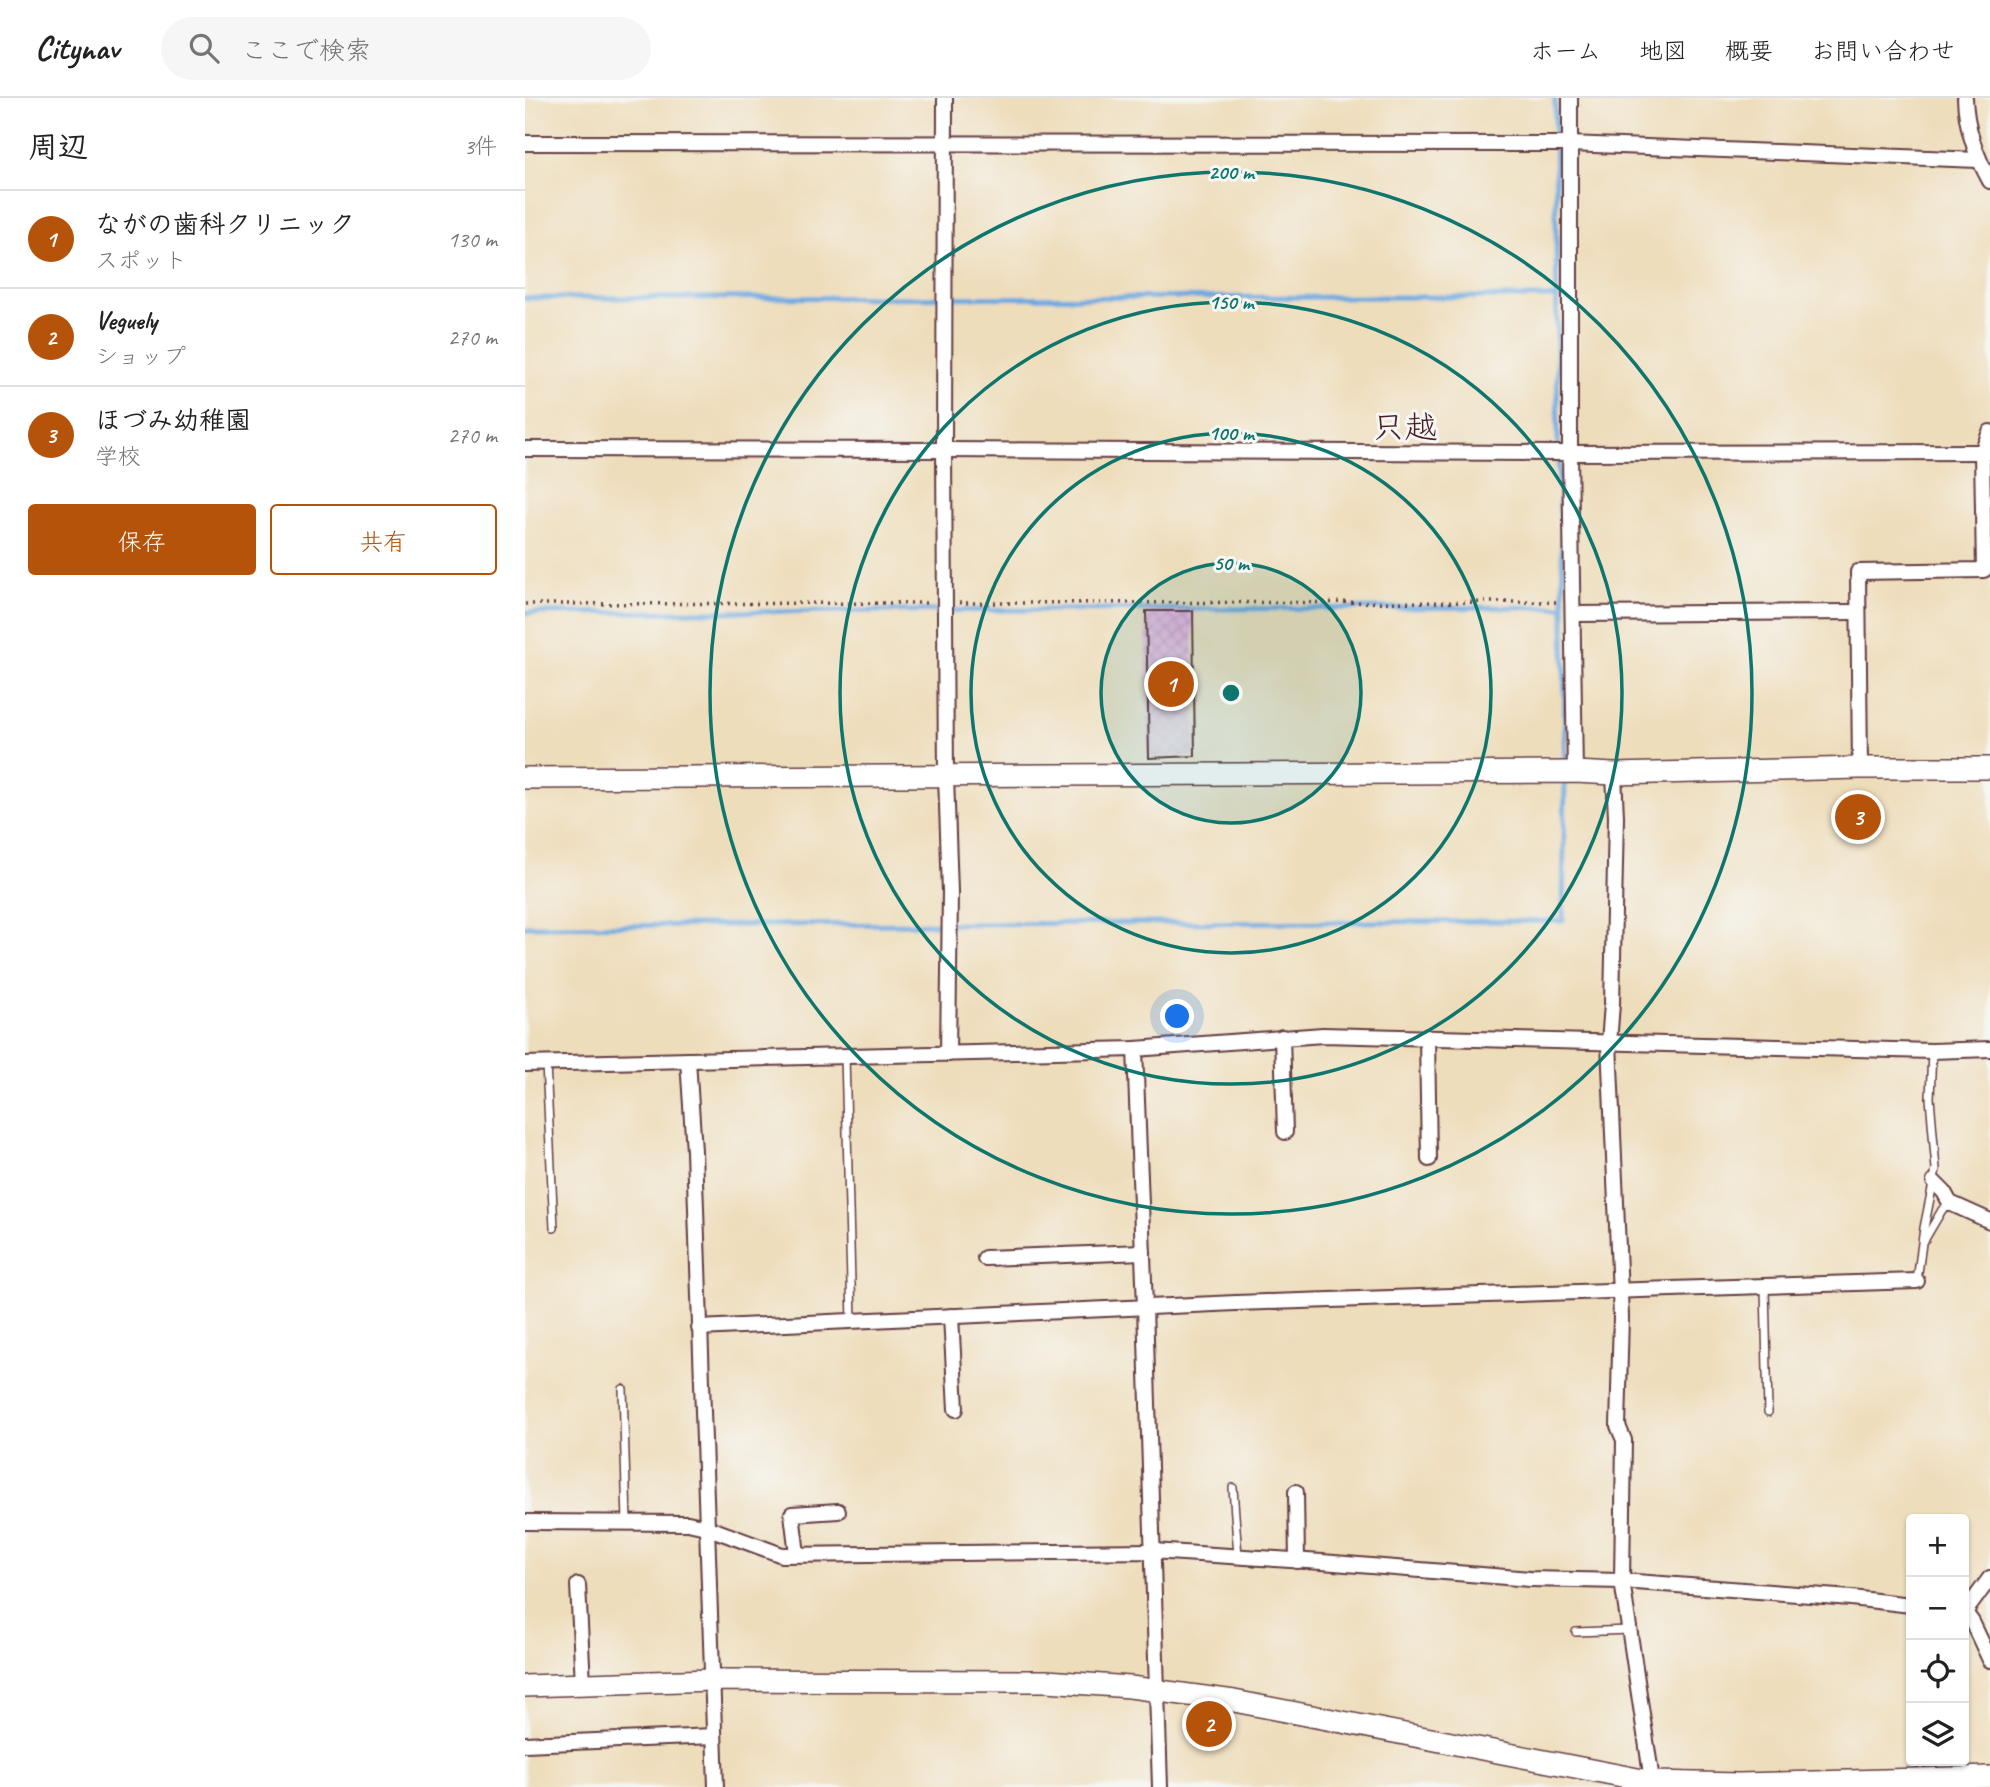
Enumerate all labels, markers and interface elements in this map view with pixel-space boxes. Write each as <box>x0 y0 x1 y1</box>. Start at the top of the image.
search box <box>161 17 651 80</box>
text: Citynav <box>35 27 119 69</box>
icon: search <box>185 29 223 67</box>
text: ここで検索 <box>241 34 371 67</box>
text: ホーム <box>1530 36 1601 66</box>
text: 地図 <box>1639 36 1687 66</box>
text: 概要 <box>1725 36 1773 66</box>
text: お問い合わせ <box>1811 36 1955 66</box>
text: 周辺 <box>28 128 88 166</box>
text: 3件 <box>464 132 497 161</box>
text: 200 m <box>1208 159 1256 185</box>
text: ながの歯科クリニック <box>95 208 355 241</box>
text: 1 <box>46 225 56 254</box>
text: 130 m <box>448 225 497 254</box>
text: スポット <box>95 246 187 275</box>
text: 150 m <box>1208 289 1256 315</box>
text: Veguely <box>95 304 157 337</box>
text: 2 <box>46 323 56 352</box>
text: 270 m <box>448 323 497 352</box>
text: ショップ <box>95 342 186 371</box>
text: ほづみ幼稚園 <box>95 404 251 437</box>
district label: 只越 <box>1372 406 1438 448</box>
text: 100 m <box>1208 420 1256 446</box>
text: 3 <box>46 421 56 450</box>
text: 270 m <box>448 421 497 450</box>
text: 学校 <box>95 442 141 471</box>
button: 保存 <box>28 504 256 575</box>
button: 共有 <box>270 504 497 575</box>
text: 50 m <box>1213 550 1251 576</box>
pin: 1 <box>1148 658 1194 710</box>
centre of rings <box>1219 681 1243 705</box>
pin: 3 <box>1835 791 1881 843</box>
your location <box>1160 999 1194 1033</box>
map controls <box>1906 1514 1969 1766</box>
button: + <box>1906 1514 1969 1577</box>
button: − <box>1906 1577 1969 1640</box>
button: locate <box>1906 1640 1969 1703</box>
pin: 2 <box>1186 1698 1232 1750</box>
button: layers <box>1906 1703 1969 1766</box>

